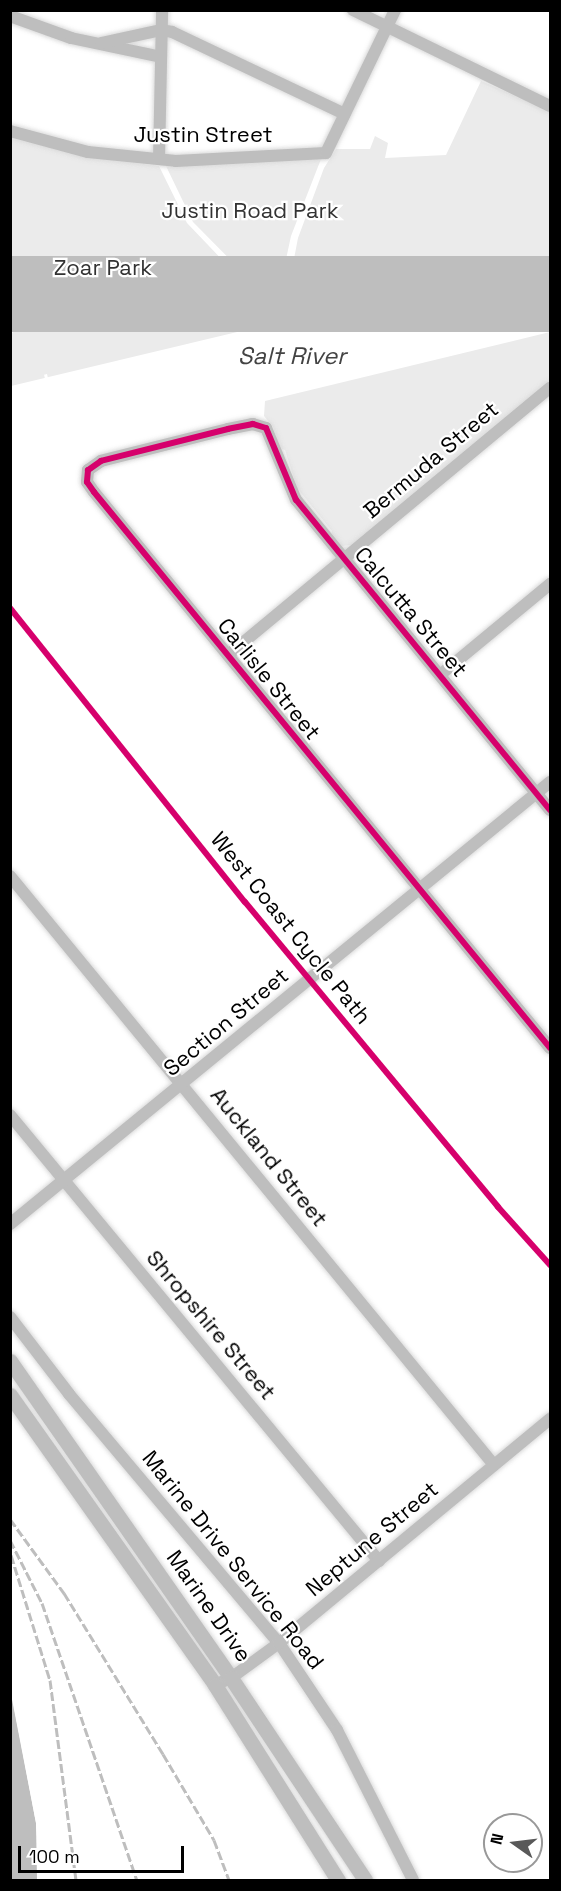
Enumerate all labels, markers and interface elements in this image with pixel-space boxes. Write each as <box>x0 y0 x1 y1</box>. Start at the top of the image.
street label: Justin Street <box>133 122 273 148</box>
park label: Justin Road Park <box>161 198 339 224</box>
park label: Zoar Park <box>54 255 152 281</box>
water label: Salt River <box>238 342 346 370</box>
street label: Bermuda Street <box>358 396 504 524</box>
street label: Calcutta Street <box>349 542 473 682</box>
street label: Carlisle Street <box>212 613 326 745</box>
street label: West Coast Cycle Path <box>205 827 377 1029</box>
street label: Section Street <box>158 962 294 1082</box>
street label: Auckland Street <box>205 1082 333 1232</box>
street label: Shropshire Street <box>141 1245 281 1405</box>
street label: Marine Drive Service Road <box>137 1445 329 1675</box>
street label: Neptune Street <box>301 1476 443 1602</box>
street label: Marine Drive <box>161 1545 257 1667</box>
north arrow <box>483 1813 543 1873</box>
text: N <box>486 1831 508 1847</box>
scale bar <box>21 1834 188 1872</box>
text: 100 m <box>29 1845 80 1868</box>

